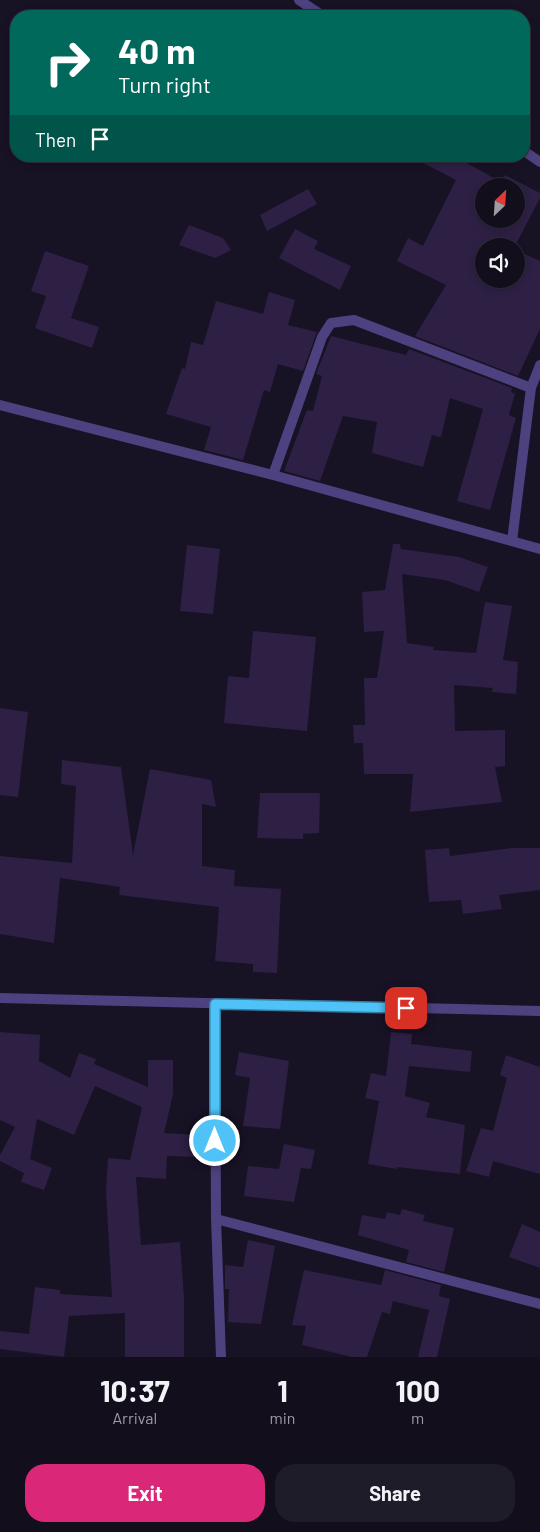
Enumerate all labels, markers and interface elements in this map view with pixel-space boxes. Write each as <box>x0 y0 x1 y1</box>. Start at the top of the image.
text: 40 m <box>118 29 195 71</box>
icon: right <box>35 30 100 95</box>
text: Turn right <box>118 71 211 97</box>
icon: arrive <box>86 125 114 153</box>
text: Then <box>35 128 76 151</box>
north arrow <box>475 178 525 228</box>
map controls <box>475 178 525 288</box>
button: sound <box>475 238 525 288</box>
pin <box>385 987 427 1029</box>
icon: arrive <box>392 994 420 1022</box>
position arrow <box>188 1114 240 1166</box>
text: 10:37 <box>100 1372 170 1408</box>
text: 1 <box>277 1372 288 1408</box>
text: 100 <box>395 1372 440 1408</box>
text: Arrival <box>112 1408 157 1427</box>
text: min <box>269 1408 295 1427</box>
text: m <box>411 1408 424 1427</box>
button: Exit <box>25 1464 265 1522</box>
button: Share <box>275 1464 515 1522</box>

